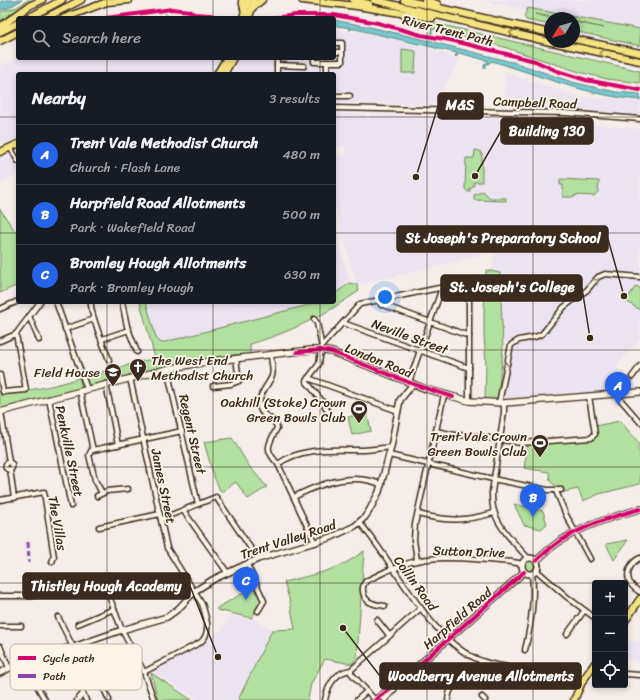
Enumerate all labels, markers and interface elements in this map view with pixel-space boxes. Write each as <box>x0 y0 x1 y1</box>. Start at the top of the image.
street label: River Trent Path <box>400 8 496 53</box>
north arrow <box>544 12 580 48</box>
search box <box>16 16 336 60</box>
text: Search here <box>62 25 141 51</box>
icon: search <box>30 27 52 49</box>
one-way arrow <box>509 29 515 37</box>
one-way arrow <box>599 49 605 57</box>
text: Nearby <box>32 83 86 113</box>
text: 3 results <box>269 87 320 110</box>
street label: Campbell Road <box>493 90 578 115</box>
callout: M&S <box>438 93 483 119</box>
text: M&S <box>444 93 475 118</box>
callout: Building 130 <box>501 118 593 144</box>
text: Building 130 <box>509 119 585 144</box>
text: Trent Vale Methodist Church <box>70 130 258 156</box>
text: A <box>41 143 49 166</box>
text: 480 m <box>282 143 320 166</box>
text: Church · Flash Lane <box>70 156 180 179</box>
text: Harpfield Road Allotments <box>70 190 245 216</box>
text: B <box>41 203 49 226</box>
text: 500 m <box>282 203 320 226</box>
text: Park · Wakefield Road <box>70 216 195 239</box>
callout: St Joseph's Preparatory School <box>397 226 608 252</box>
text: St Joseph's Preparatory School <box>404 226 602 251</box>
text: Bromley Hough Allotments <box>70 250 246 276</box>
text: C <box>41 263 49 286</box>
text: 630 m <box>284 263 320 286</box>
callout: St. Joseph's College <box>441 275 582 301</box>
text: St. Joseph's College <box>449 275 575 300</box>
text: Park · Bromley Hough <box>70 276 194 299</box>
one-way arrow <box>591 278 598 286</box>
your location <box>375 287 395 307</box>
street label: Neville Street <box>368 312 452 361</box>
street label: London Road <box>341 336 417 385</box>
place label: The West End Methodist Church <box>151 349 254 387</box>
church icon: The West End Methodist Church <box>128 357 148 382</box>
place label: Field House <box>34 361 100 384</box>
school or university icon: Field House <box>103 362 123 387</box>
one-way arrow <box>501 362 510 368</box>
pin: A <box>605 372 631 405</box>
place label: Oakhill (Stoke) Crown Green Bowls Club <box>220 391 346 429</box>
street label: Regent Street <box>172 392 213 477</box>
sports icon: Oakhill (Stoke) Crown Green Bowls Club <box>349 399 369 424</box>
street label: Penkville Street <box>49 403 90 499</box>
place label: Trent Vale Crown Green Bowls Club <box>427 425 527 463</box>
sports icon: Trent Vale Crown Green Bowls Club <box>530 433 550 458</box>
street label: James Street <box>144 446 183 526</box>
pin: B <box>520 484 546 517</box>
street label: The Villas <box>41 494 74 553</box>
street label: Trent Valley Road <box>237 513 340 566</box>
street label: Sutton Drive <box>432 539 506 564</box>
street label: Collin Road <box>388 551 444 617</box>
pin: C <box>233 567 259 600</box>
callout: Thistley Hough Academy <box>23 573 190 599</box>
text: Thistley Hough Academy <box>31 574 182 599</box>
map controls <box>592 580 628 688</box>
button: + <box>592 580 628 616</box>
street label: Harpfield Road <box>417 581 498 655</box>
button: − <box>592 616 628 652</box>
legend <box>10 644 142 690</box>
text: Cycle path <box>43 649 95 668</box>
button: locate <box>592 652 628 688</box>
callout: Woodberry Avenue Allotments <box>380 663 581 689</box>
text: Woodberry Avenue Allotments <box>388 664 574 689</box>
text: Path <box>43 667 66 686</box>

